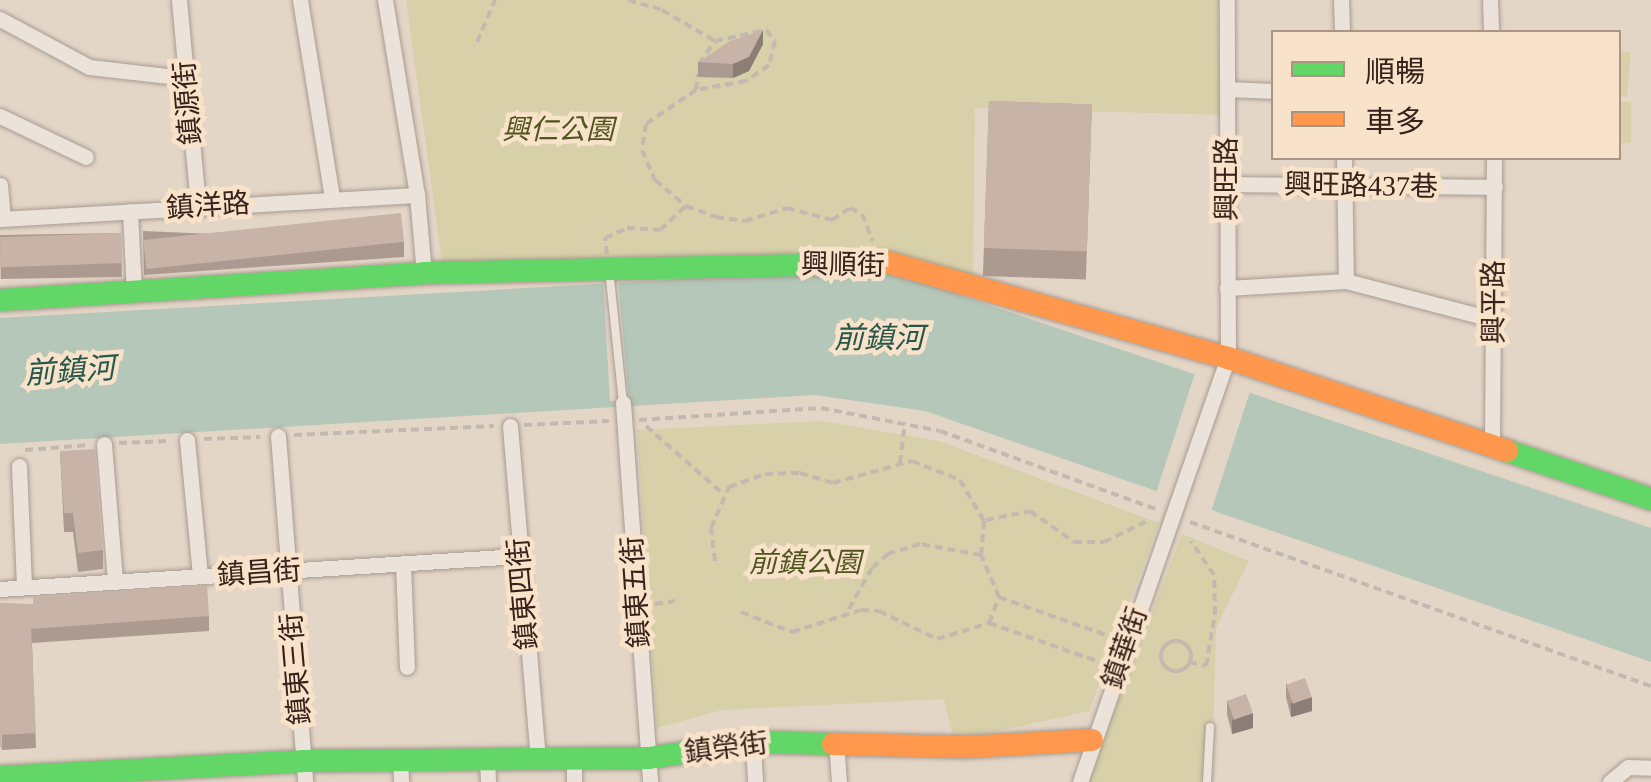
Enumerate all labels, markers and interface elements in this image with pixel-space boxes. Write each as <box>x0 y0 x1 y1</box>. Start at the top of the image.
legend <box>1271 30 1621 160</box>
text: 順暢 <box>1365 55 1425 88</box>
street label: 鎮源街 <box>168 60 208 146</box>
text: 車多 <box>1365 105 1425 138</box>
park label: 興仁公園 <box>502 113 614 147</box>
street label: 興旺路 <box>1210 137 1244 221</box>
street label: 興旺路437巷 <box>1284 168 1438 204</box>
street label: 鎮洋路 <box>165 186 251 226</box>
street label: 興順街 <box>801 247 885 283</box>
street label: 興平路 <box>1477 260 1511 344</box>
water label: 前鎮河 <box>834 320 924 356</box>
water label: 前鎮河 <box>24 350 116 392</box>
street label: 鎮東五街 <box>615 535 657 649</box>
street label: 鎮東四街 <box>501 537 545 651</box>
park label: 前鎮公園 <box>749 546 861 580</box>
street label: 鎮昌街 <box>216 553 302 593</box>
street label: 鎮華街 <box>1095 603 1155 693</box>
street label: 鎮東三街 <box>274 612 318 726</box>
street label: 鎮榮街 <box>682 726 770 770</box>

